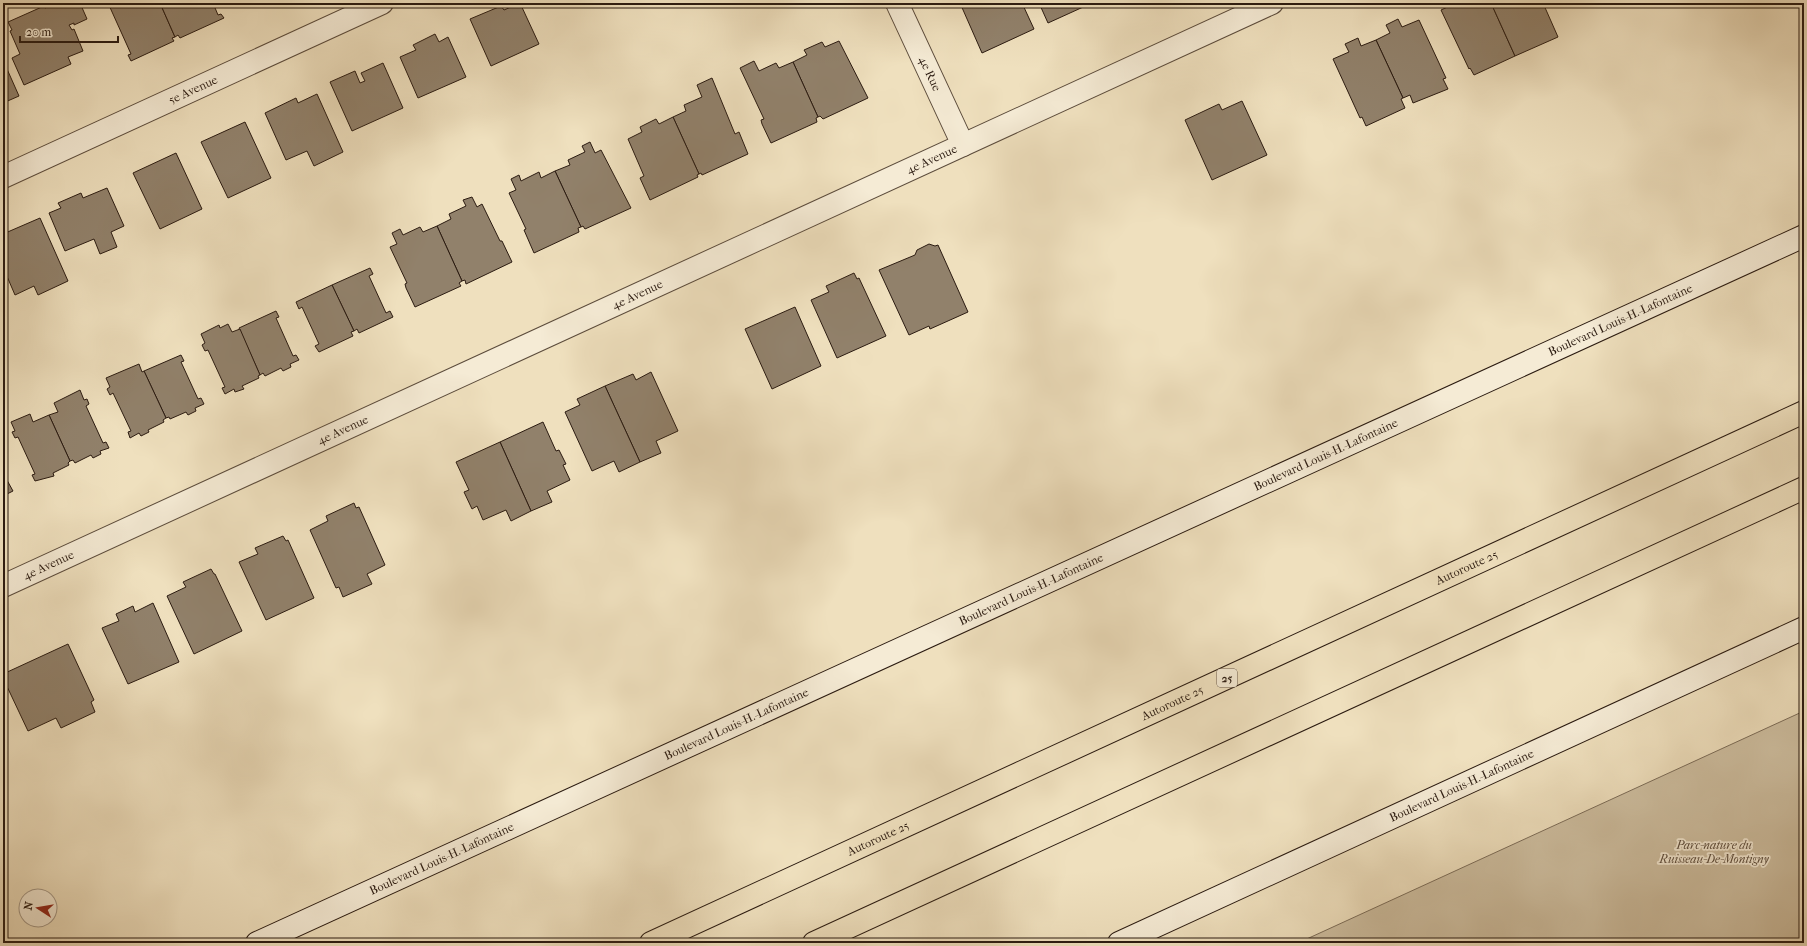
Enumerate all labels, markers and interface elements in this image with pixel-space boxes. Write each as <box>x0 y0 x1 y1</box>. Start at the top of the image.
scale bar <box>20 18 118 44</box>
text: 20 m <box>26 25 51 39</box>
street label: 4e Rue <box>916 54 944 93</box>
street label: 5e Avenue <box>166 72 220 107</box>
street label: 4e Avenue <box>904 142 959 177</box>
street label: 4e Avenue <box>610 277 665 312</box>
street label: Boulevard Louis-H.-Lafontaine <box>1546 281 1695 359</box>
street label: 4e Avenue <box>315 412 371 448</box>
street label: Boulevard Louis-H.-Lafontaine <box>1251 416 1400 494</box>
street label: 4e Avenue <box>21 547 76 583</box>
street label: Autoroute 25 <box>1433 547 1500 588</box>
street label: Boulevard Louis-H.-Lafontaine <box>957 550 1105 628</box>
road number: 25 <box>1217 669 1237 687</box>
street label: Autoroute 25 <box>1138 683 1206 724</box>
street label: Boulevard Louis-H.-Lafontaine <box>662 685 811 763</box>
street label: Boulevard Louis-H.-Lafontaine <box>1387 746 1536 825</box>
street label: Autoroute 25 <box>844 818 911 859</box>
street label: Boulevard Louis-H.-Lafontaine <box>367 820 516 898</box>
park label: Parc-nature du Ruisseau-De-Montigny <box>1658 838 1770 866</box>
north arrow <box>18 888 58 928</box>
text: N <box>21 900 36 911</box>

